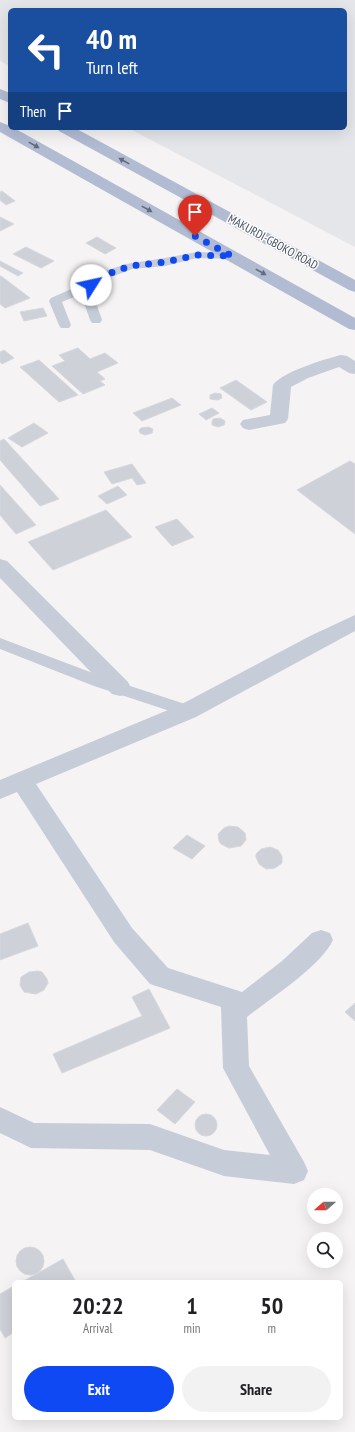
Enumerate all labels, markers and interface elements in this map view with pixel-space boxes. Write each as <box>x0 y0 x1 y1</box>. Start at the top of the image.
text: 40 m <box>86 20 137 57</box>
icon: left <box>20 24 72 76</box>
text: Turn left <box>86 56 138 79</box>
icon: arrive <box>54 100 76 122</box>
text: Then <box>20 102 46 121</box>
one-way arrow <box>28 142 40 149</box>
one-way arrow <box>118 157 130 164</box>
pin <box>178 195 212 236</box>
icon: arrive <box>184 201 206 223</box>
one-way arrow <box>141 206 153 212</box>
street label: MAKURDI-GBOKO ROAD <box>226 211 321 272</box>
position arrow <box>70 264 112 306</box>
one-way arrow <box>255 269 267 276</box>
north arrow <box>307 1188 343 1224</box>
map controls <box>307 1188 343 1268</box>
button: search <box>307 1232 343 1268</box>
text: 20:22 <box>72 1290 124 1321</box>
text: 1 <box>186 1290 198 1321</box>
text: 50 <box>260 1290 283 1321</box>
text: Arrival <box>83 1320 112 1337</box>
text: min <box>183 1320 200 1337</box>
text: m <box>268 1320 276 1337</box>
button: Exit <box>24 1366 174 1412</box>
button: Share <box>182 1366 331 1412</box>

